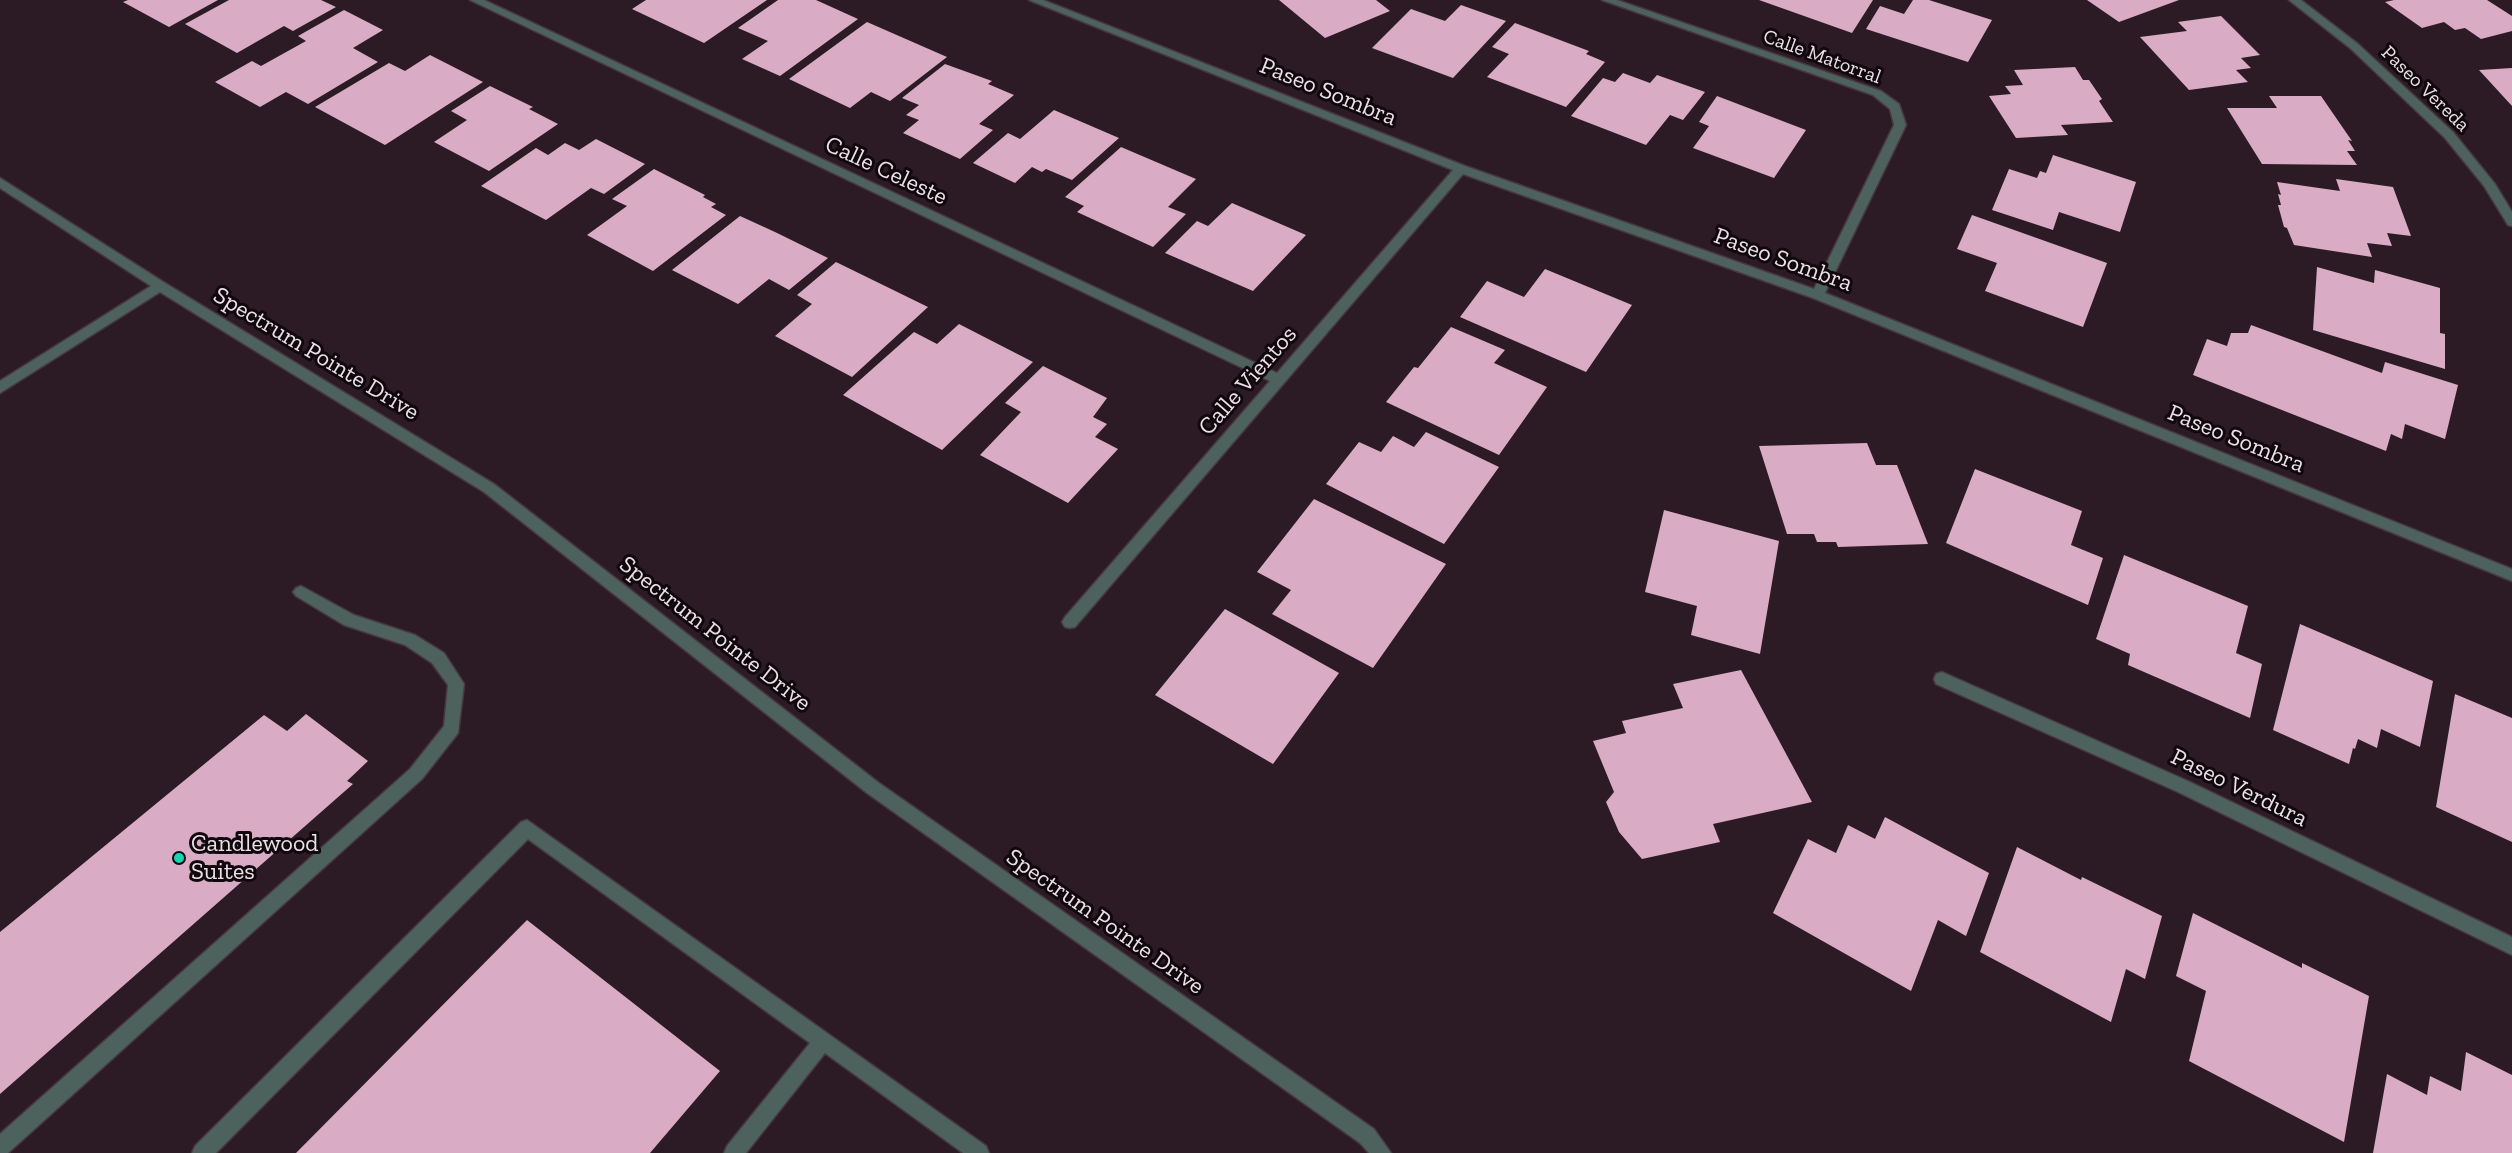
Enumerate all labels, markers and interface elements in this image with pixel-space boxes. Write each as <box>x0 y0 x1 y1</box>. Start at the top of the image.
street label: Calle Matorral <box>1760 25 1884 89</box>
street label: Paseo Vereda <box>2376 41 2474 137</box>
street label: Paseo Sombra <box>1255 51 1401 133</box>
street label: Calle Celeste <box>820 130 952 212</box>
street label: Paseo Sombra <box>1710 222 1856 298</box>
street label: Spectrum Pointe Drive <box>208 281 424 427</box>
street label: Calle Vientos <box>1193 321 1303 441</box>
street label: Paseo Sombra <box>2163 398 2309 480</box>
street label: Spectrum Pointe Drive <box>613 550 817 718</box>
street label: Paseo Verdura <box>2166 743 2312 833</box>
place label: Candlewood Suites <box>191 830 318 886</box>
street label: Spectrum Pointe Drive <box>1000 843 1210 1001</box>
marker: Candlewood Suites <box>172 851 186 865</box>

